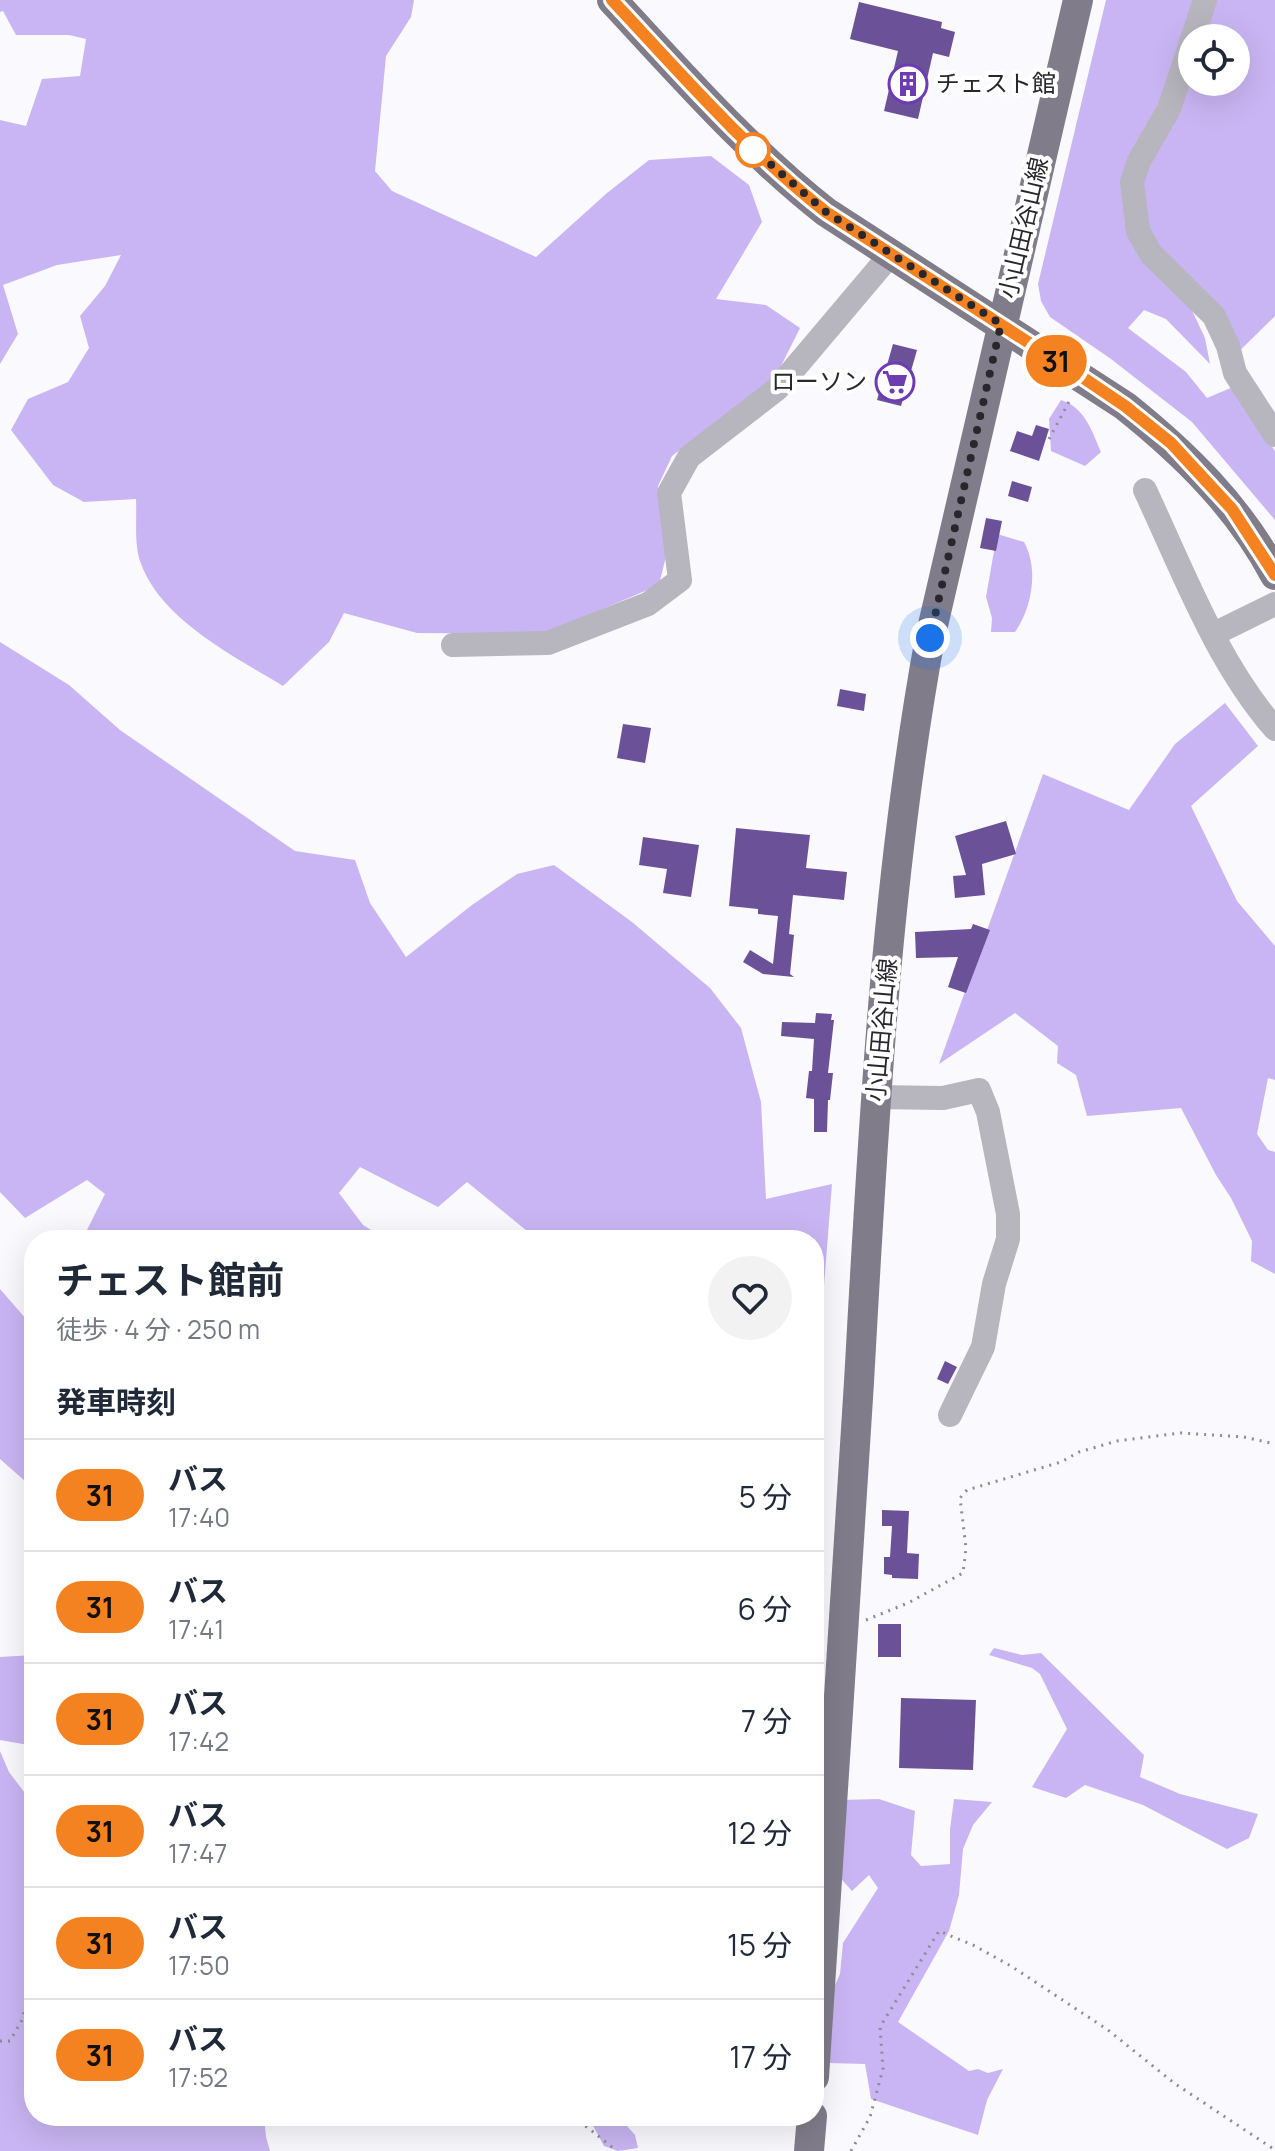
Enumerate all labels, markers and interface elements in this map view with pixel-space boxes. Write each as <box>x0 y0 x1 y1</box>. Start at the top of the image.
map controls <box>1178 24 1250 96</box>
button: locate <box>1178 24 1250 96</box>
building icon: チェスト館 <box>887 63 929 105</box>
place label: チェスト館 <box>936 66 1056 99</box>
unlabelled marker <box>736 133 770 167</box>
street label: 小山田谷山線 <box>990 154 1055 302</box>
line badge: 31 <box>1020 335 1092 387</box>
text: 31 <box>1042 342 1070 380</box>
supermarket icon: ローソン <box>874 361 916 403</box>
place label: ローソン <box>771 364 867 397</box>
your location <box>910 618 950 658</box>
street label: 小山田谷山線 <box>858 957 903 1103</box>
text: チェスト館前 <box>56 1253 284 1305</box>
button: heart <box>708 1256 792 1340</box>
text: 徒歩 · 4 分 · 250 m <box>56 1311 260 1347</box>
text: 発車時刻 <box>56 1381 176 1422</box>
text: バス <box>168 1458 228 1499</box>
text: 31 <box>86 1476 114 1514</box>
text: 5 分 <box>739 1476 792 1517</box>
text: 17:40 <box>168 1499 230 1535</box>
text: バス <box>168 1570 228 1611</box>
text: 31 <box>86 1588 114 1626</box>
text: 6 分 <box>737 1588 792 1629</box>
text: 17:41 <box>168 1611 224 1647</box>
text: バス <box>168 1682 228 1723</box>
text: 31 <box>86 1700 114 1738</box>
text: 7 分 <box>741 1700 792 1741</box>
text: 17:42 <box>168 1723 229 1759</box>
text: バス <box>168 1794 228 1835</box>
text: 31 <box>86 1812 114 1850</box>
text: 12 分 <box>727 1812 792 1853</box>
text: 17:47 <box>168 1835 227 1871</box>
text: バス <box>168 1906 228 1947</box>
text: 31 <box>86 1924 114 1962</box>
text: 15 分 <box>727 1924 792 1965</box>
text: 17:50 <box>168 1947 230 1983</box>
text: バス <box>168 2018 228 2059</box>
text: 31 <box>86 2036 114 2074</box>
text: 17 分 <box>729 2036 792 2077</box>
text: 17:52 <box>168 2059 228 2095</box>

